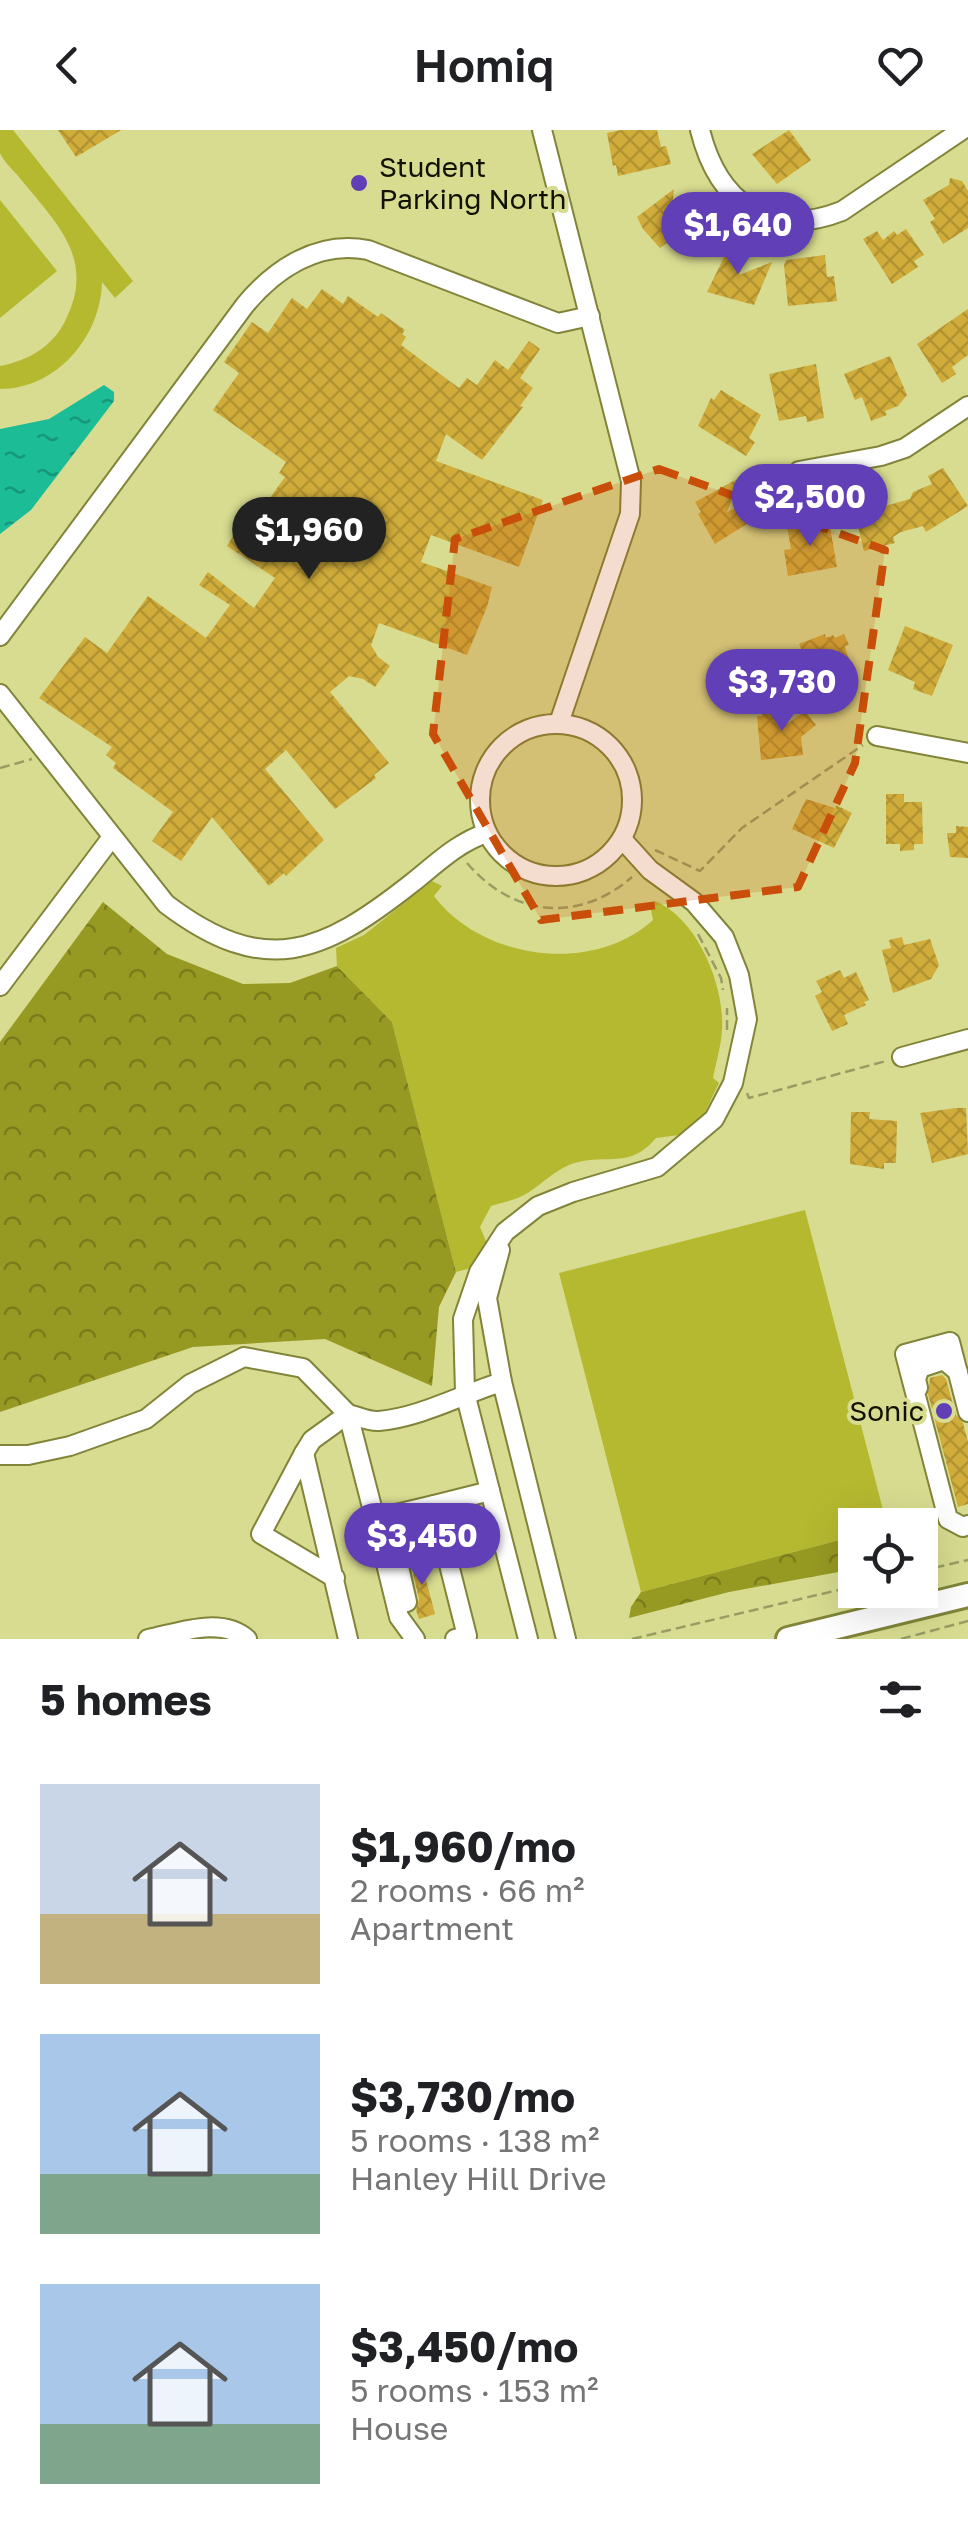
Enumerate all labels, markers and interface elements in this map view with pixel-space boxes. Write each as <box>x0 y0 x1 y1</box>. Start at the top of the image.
icon: back <box>40 38 95 93</box>
text: Homiq <box>414 38 554 92</box>
icon: heart <box>873 38 928 93</box>
place label: Student Parking North <box>379 150 567 215</box>
marker: Student Parking North <box>348 172 370 194</box>
pin: $1,640 <box>657 192 819 277</box>
text: $1,640 <box>683 205 793 243</box>
pin: $2,500 <box>729 464 891 549</box>
text: $2,500 <box>754 477 866 515</box>
pin: $1,960 <box>228 497 390 582</box>
text: $1,960 <box>254 510 364 548</box>
pin: $3,730 <box>701 649 863 734</box>
text: $3,730 <box>728 662 836 700</box>
place label: Sonic <box>849 1394 924 1427</box>
marker: Sonic <box>933 1400 955 1422</box>
pin: $3,450 <box>341 1503 503 1588</box>
map controls <box>838 1508 938 1608</box>
button: locate <box>838 1508 938 1608</box>
text: $3,450 <box>366 1516 478 1554</box>
icon: filters <box>873 1672 928 1727</box>
text: 5 homes <box>40 1674 212 1724</box>
text: $1,960/mo <box>350 1821 576 1871</box>
icon: home <box>120 1824 240 1944</box>
text: 2 rooms · 66 m² <box>350 1871 585 1909</box>
text: Apartment <box>350 1909 514 1947</box>
text: $3,730/mo <box>350 2071 575 2121</box>
icon: home <box>120 2074 240 2194</box>
text: 5 rooms · 138 m² <box>350 2121 600 2159</box>
text: Hanley Hill Drive <box>350 2159 607 2197</box>
text: $3,450/mo <box>350 2321 578 2371</box>
icon: home <box>120 2324 240 2444</box>
text: 5 rooms · 153 m² <box>350 2371 599 2409</box>
text: House <box>350 2409 448 2447</box>

